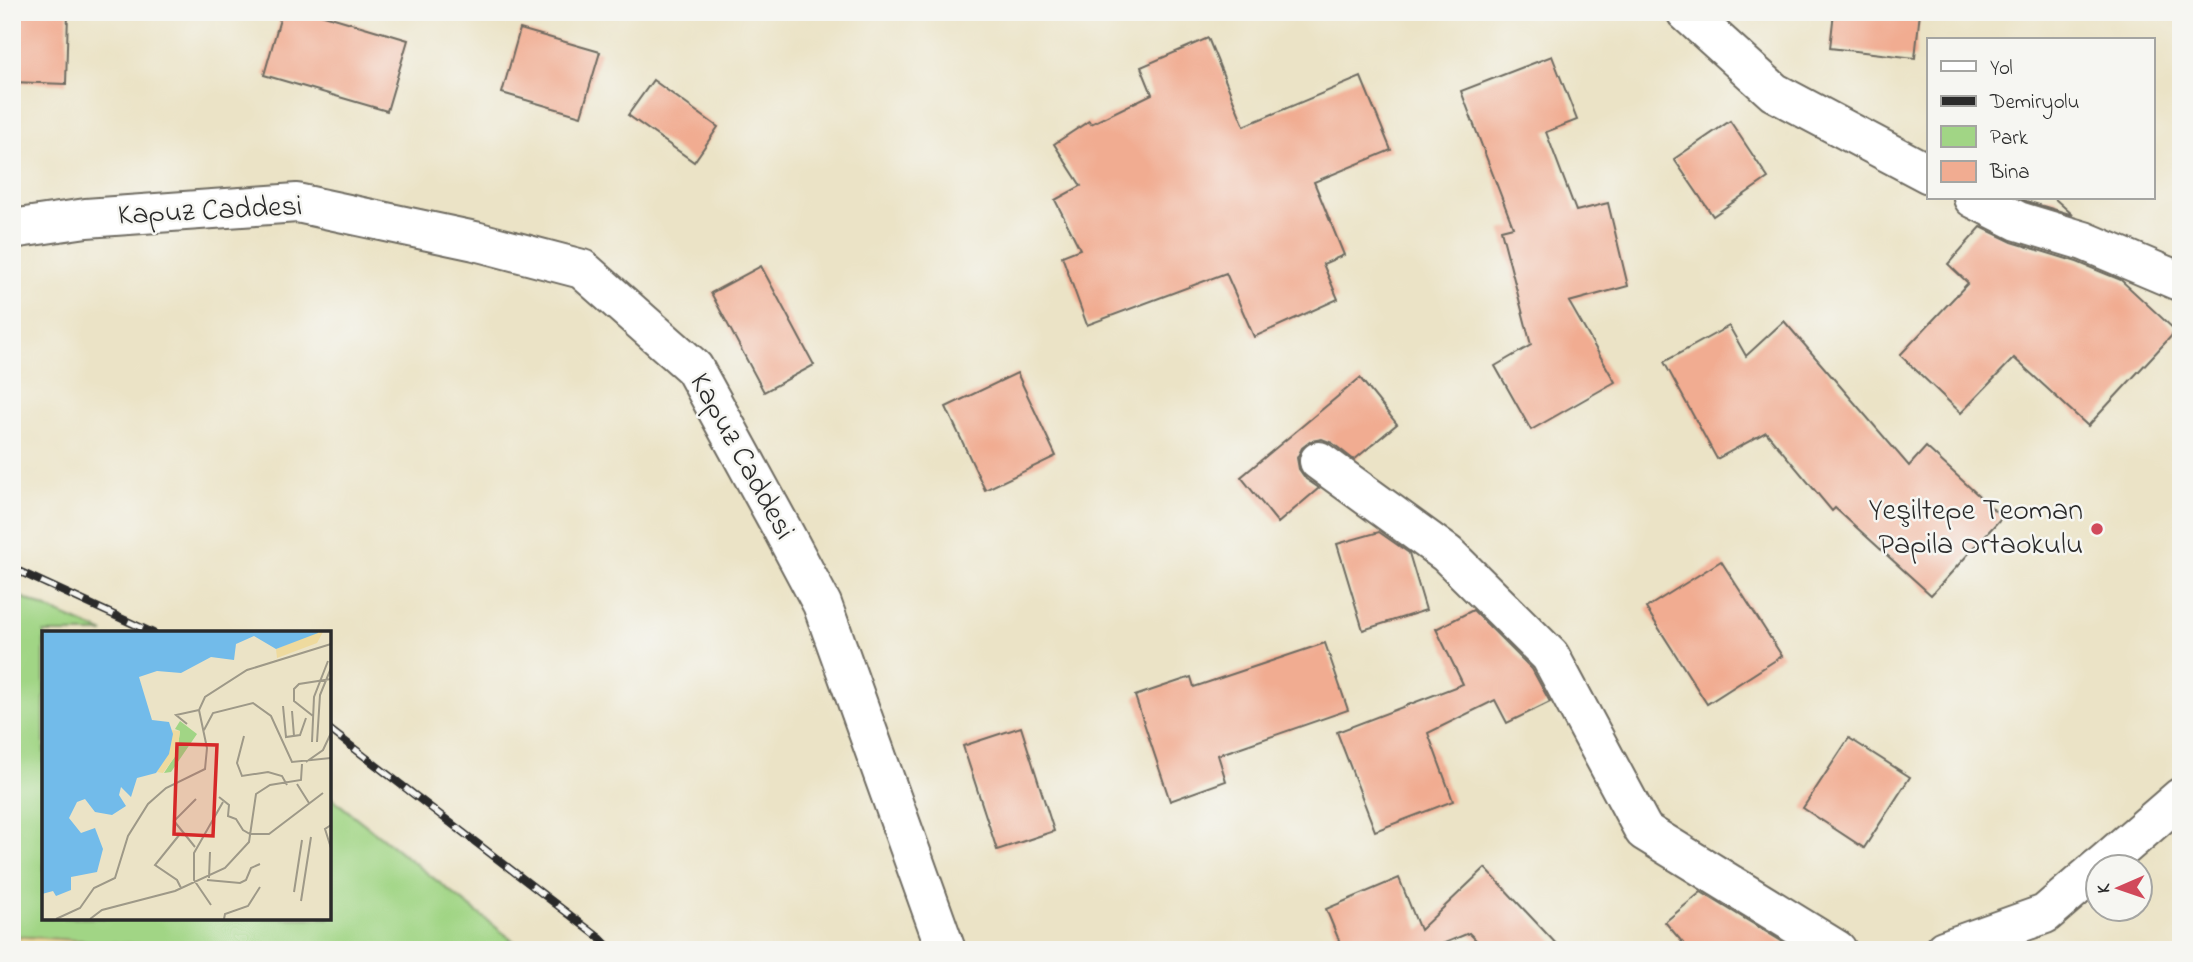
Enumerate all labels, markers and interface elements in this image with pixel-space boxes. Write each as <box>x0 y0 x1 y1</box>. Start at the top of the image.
legend <box>1927 38 2154 200</box>
text: Yol <box>1990 54 2013 84</box>
text: Demiryolu <box>1989 88 2080 120</box>
text: Park <box>1990 124 2029 154</box>
text: Bina <box>1989 158 2030 188</box>
street label: Kapuz Caddesi <box>117 185 303 239</box>
street label: Kapuz Caddesi <box>677 366 805 548</box>
place label: Yeşiltepe Teoman Papila Ortaokulu <box>1869 490 2083 568</box>
marker: Yeşiltepe Teoman Papila Ortaokulu <box>2089 521 2105 537</box>
inset map <box>42 631 331 920</box>
north arrow <box>2084 853 2154 923</box>
text: K <box>2091 883 2118 894</box>

